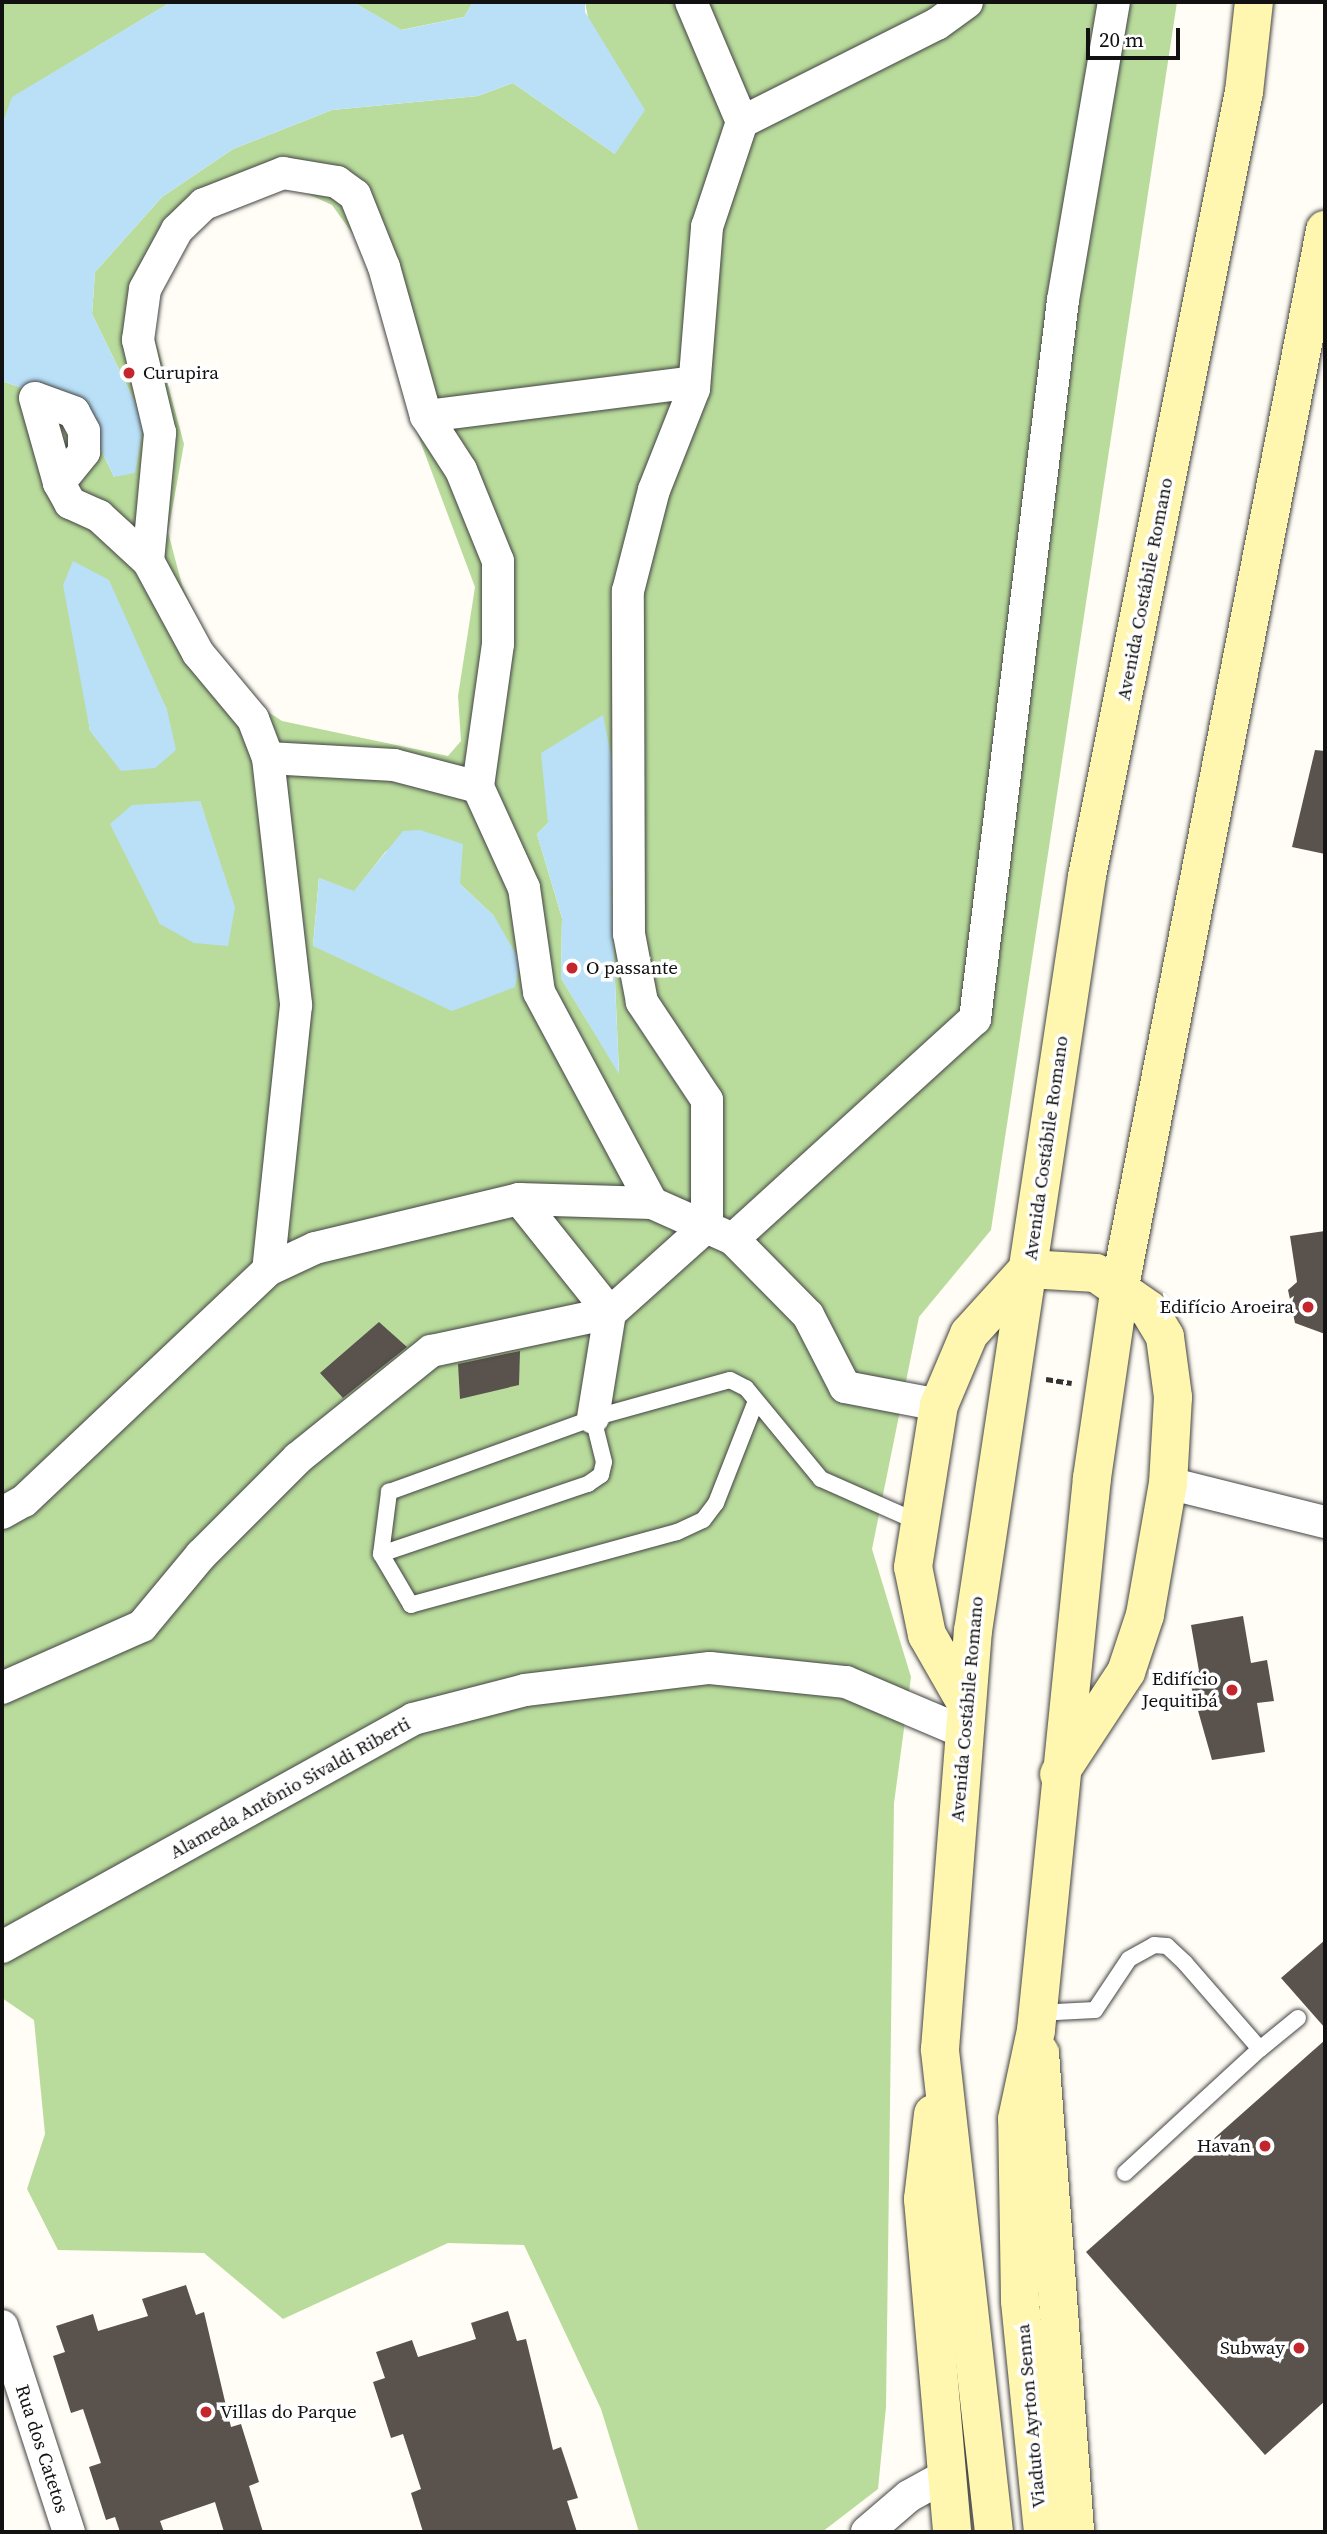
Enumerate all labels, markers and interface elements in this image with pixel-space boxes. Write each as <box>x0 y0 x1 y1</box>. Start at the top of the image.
scale bar <box>1089 14 1184 58</box>
text: 20 m <box>1099 25 1144 54</box>
place label: Curupira <box>143 362 219 384</box>
marker: Curupira <box>121 365 137 381</box>
street label: Avenida Costábile Romano <box>1112 476 1178 702</box>
place label: O passante <box>586 957 678 979</box>
marker: O passante <box>564 960 580 976</box>
street label: Avenida Costábile Romano <box>1019 1034 1073 1262</box>
place label: Edifício Aroeira <box>1160 1296 1294 1318</box>
marker: Edifício Aroeira <box>1300 1299 1316 1315</box>
street label: Avenida Costábile Romano <box>946 1595 988 1823</box>
place label: Edifício Jequitibá <box>1142 1668 1218 1712</box>
marker: Edifício Jequitibá <box>1224 1682 1240 1698</box>
street label: Alameda Antônio Sivaldi Riberti <box>166 1712 414 1864</box>
place label: Havan <box>1197 2135 1251 2157</box>
marker: Havan <box>1257 2138 1273 2154</box>
street label: Viaduto Ayrton Senna <box>1012 2323 1050 2509</box>
place label: Subway <box>1220 2337 1285 2359</box>
marker: Subway <box>1291 2340 1307 2356</box>
street label: Rua dos Catetos <box>11 2382 73 2516</box>
place label: Villas do Parque <box>220 2401 357 2423</box>
marker: Villas do Parque <box>198 2404 214 2420</box>

